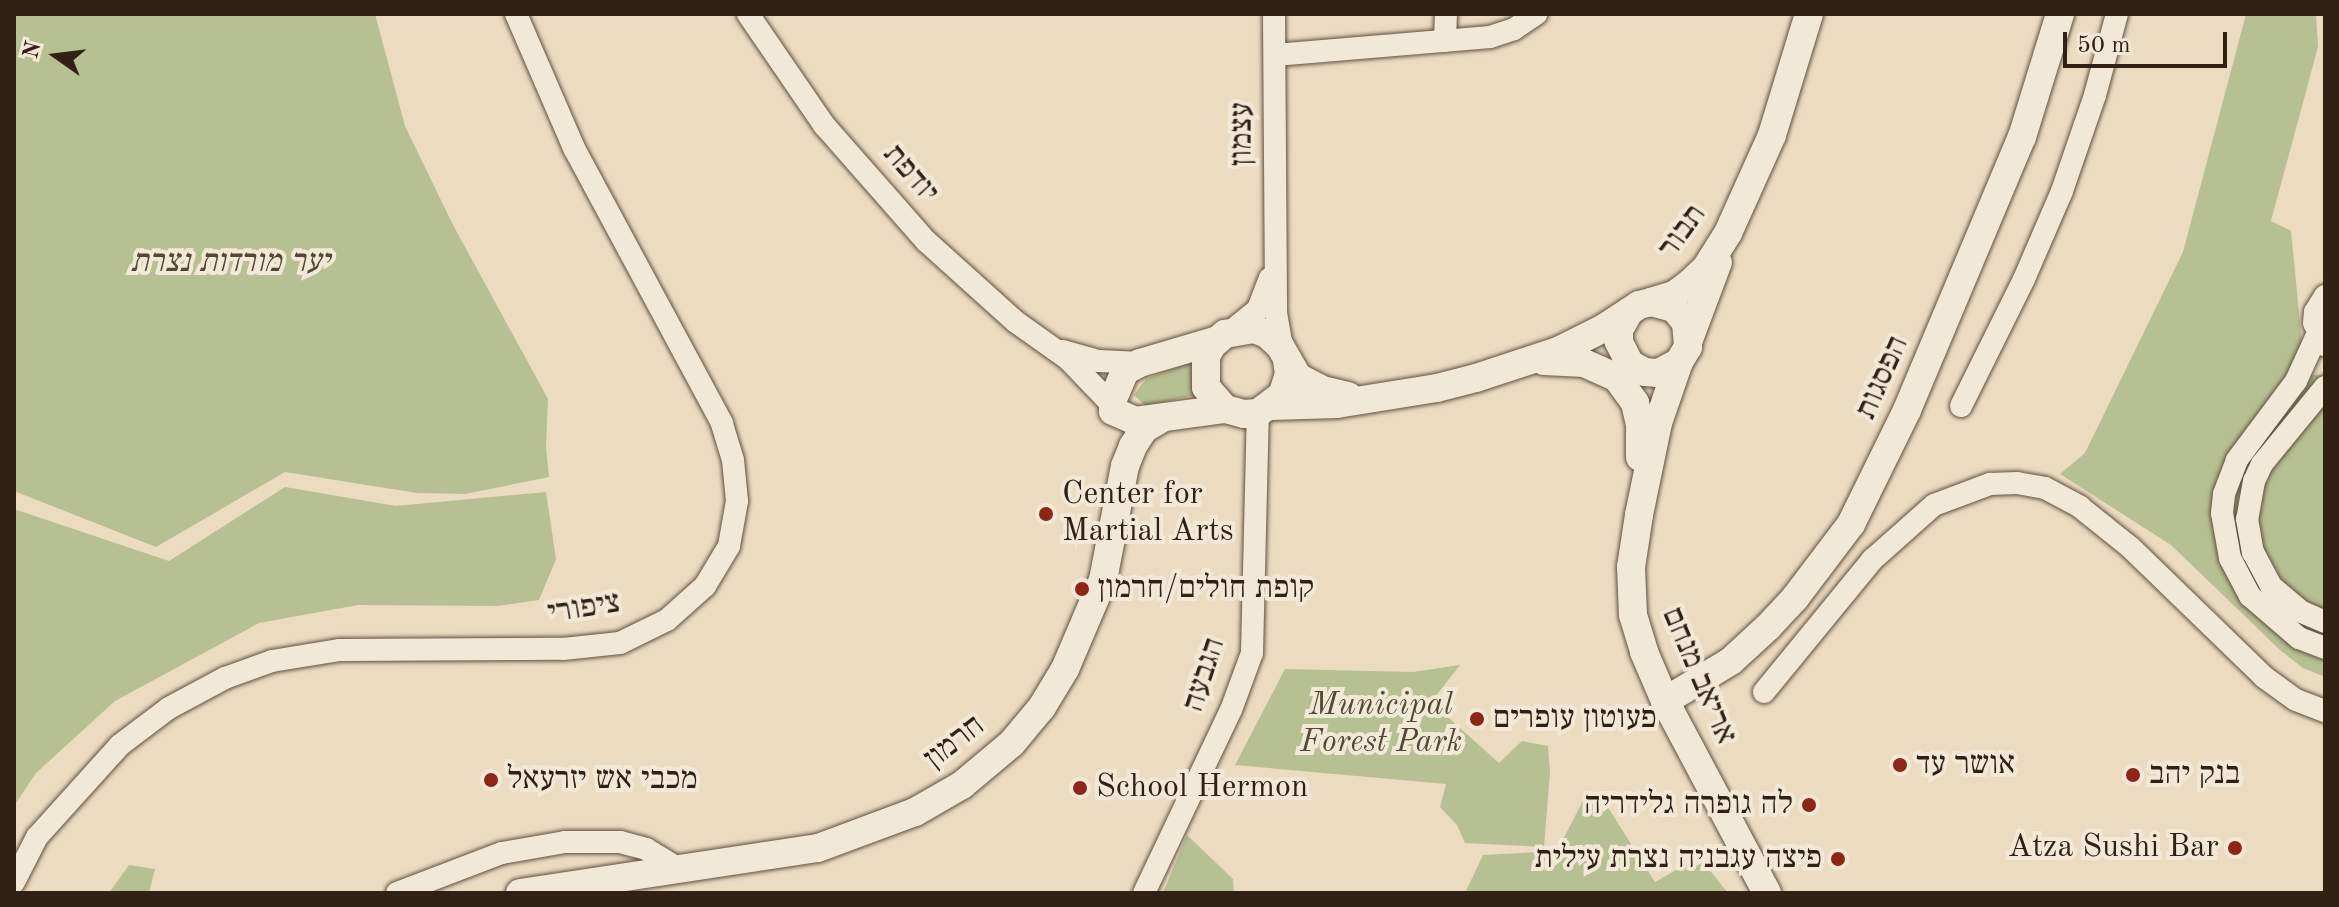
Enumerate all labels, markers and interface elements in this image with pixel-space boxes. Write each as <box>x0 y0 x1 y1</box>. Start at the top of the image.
north arrow <box>16 16 96 96</box>
scale bar <box>2067 16 2231 66</box>
text: 50 m <box>2077 34 2131 58</box>
text: N <box>20 39 45 61</box>
street label: עצמון <box>1224 102 1262 166</box>
street label: יודפת <box>874 137 946 211</box>
street label: תבור <box>1651 197 1715 267</box>
park label: יער מורדות נצרת <box>131 244 329 282</box>
street label: הפסגות <box>1848 331 1918 425</box>
place label: Center for Martial Arts <box>1062 477 1234 552</box>
marker: Center for Martial Arts <box>1037 505 1055 523</box>
place label: קופת חולים/חרמון <box>1098 570 1314 608</box>
marker: קופת חולים/חרמון <box>1073 580 1091 598</box>
street label: ציפורי <box>545 584 623 634</box>
street label: אריאב מנחם <box>1652 602 1744 750</box>
street label: הגבעה <box>1175 633 1235 717</box>
park label: Municipal Forest Park <box>1300 688 1462 763</box>
place label: פעוטון עופרים <box>1493 700 1657 738</box>
street label: חרמון <box>917 708 993 778</box>
marker: פעוטון עופרים <box>1468 710 1486 728</box>
place label: אושר עד <box>1916 746 2015 784</box>
marker: אושר עד <box>1891 756 1909 774</box>
place label: בנק יהב <box>2149 756 2240 794</box>
place label: מכבי אש יזרעאל <box>507 761 698 799</box>
marker: בנק יהב <box>2124 766 2142 784</box>
place label: School Hermon <box>1096 769 1308 807</box>
marker: מכבי אש יזרעאל <box>482 771 500 789</box>
marker: School Hermon <box>1071 779 1089 797</box>
place label: לה גופרה גלידריה <box>1584 786 1793 824</box>
marker: לה גופרה גלידריה <box>1800 796 1818 814</box>
place label: Atza Sushi Bar <box>2008 829 2219 867</box>
marker: Atza Sushi Bar <box>2226 839 2244 857</box>
place label: פיצה עגבניה נצרת עילית <box>1535 840 1822 878</box>
marker: פיצה עגבניה נצרת עילית <box>1829 850 1847 868</box>

